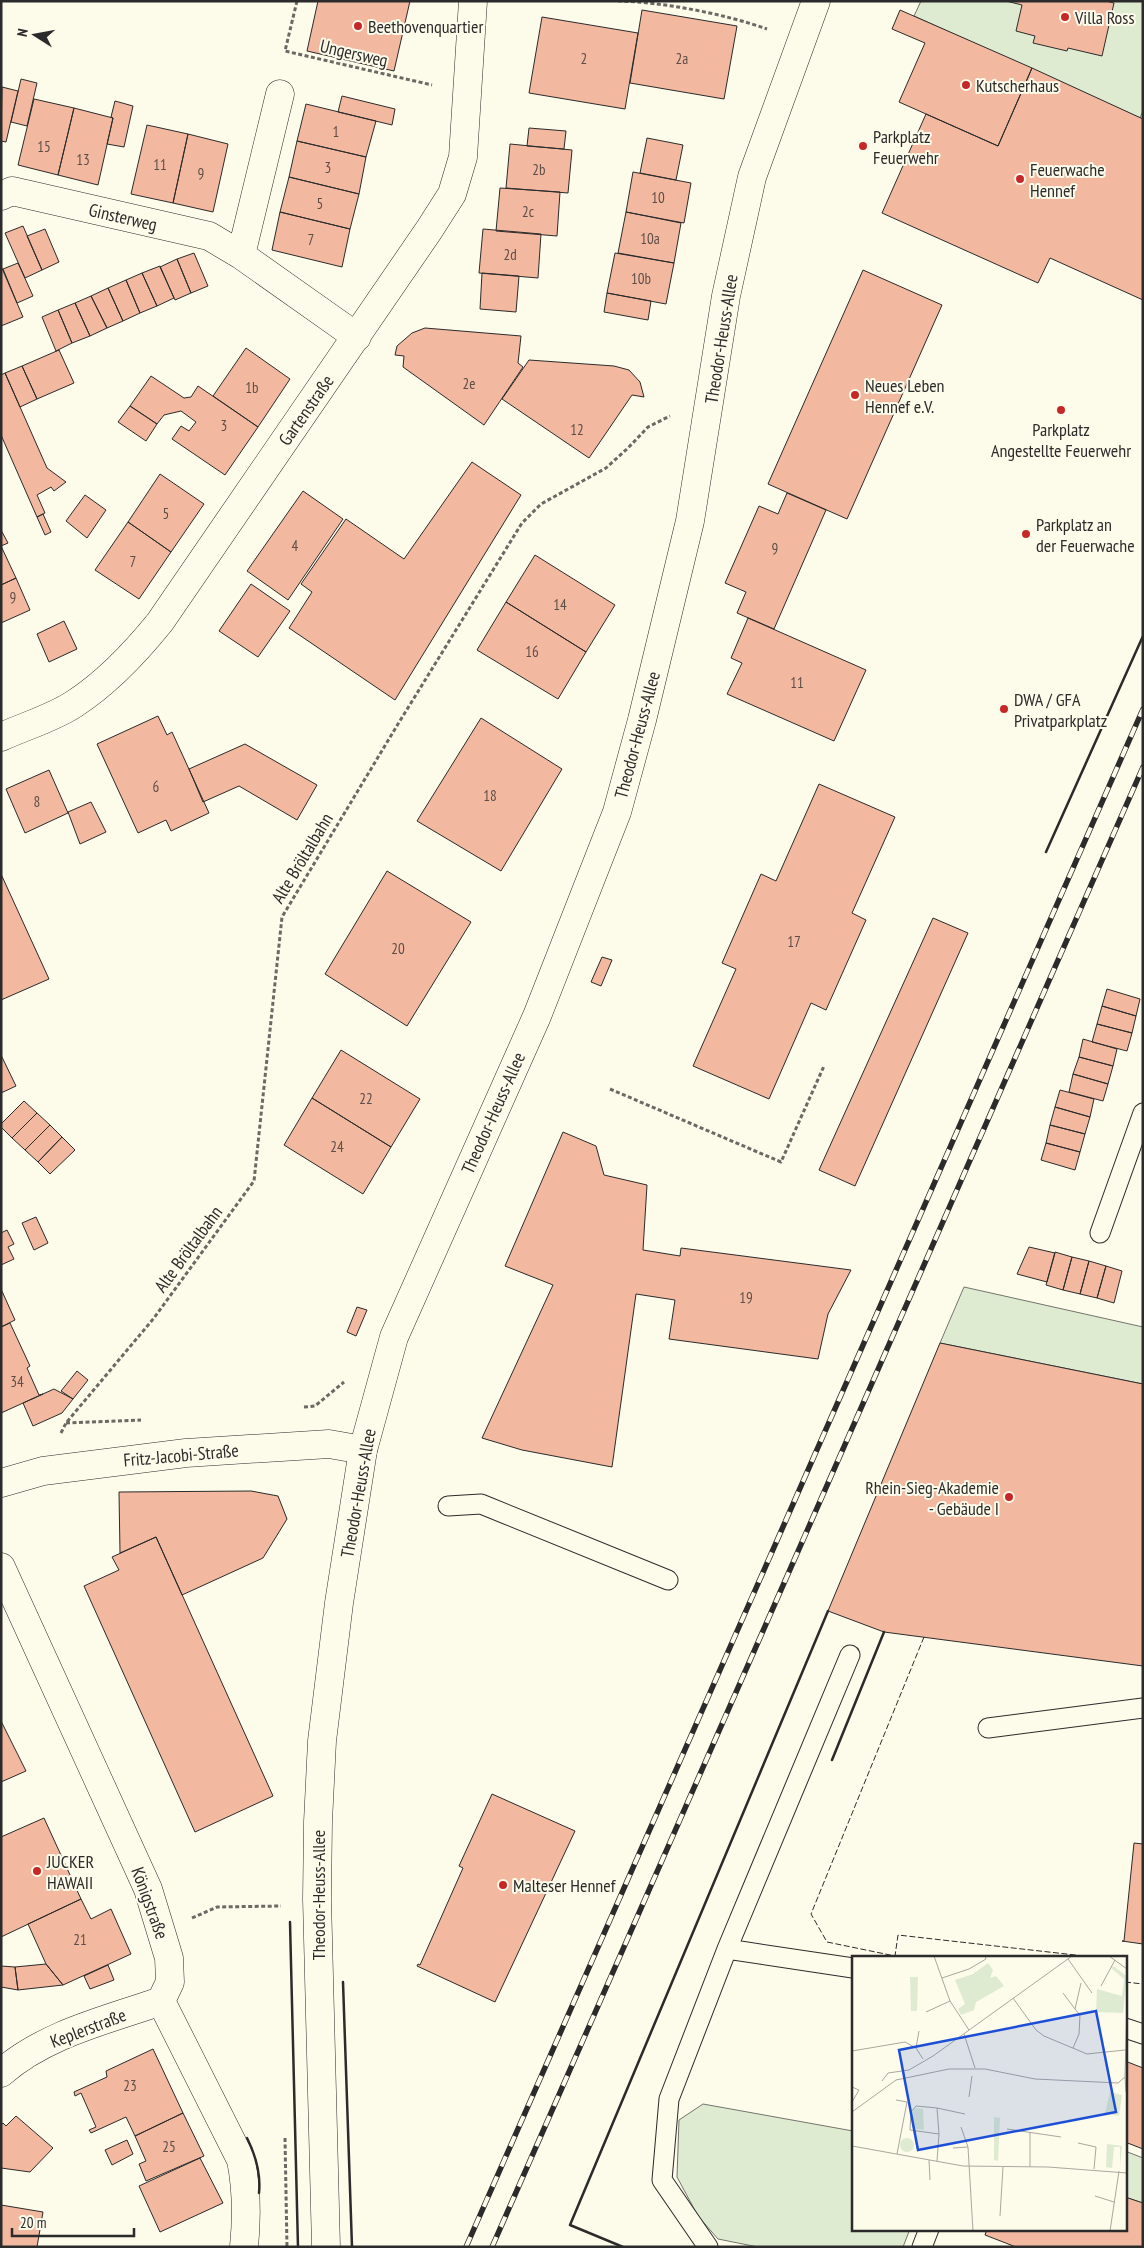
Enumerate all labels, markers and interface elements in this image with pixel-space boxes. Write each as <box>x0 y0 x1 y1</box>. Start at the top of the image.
place label: Villa Ross <box>1074 6 1135 29</box>
north arrow <box>10 10 60 60</box>
marker: Villa Ross <box>1059 11 1071 23</box>
place label: Beethovenquartier <box>368 15 483 38</box>
marker: Beethovenquartier <box>352 20 364 32</box>
text: N <box>13 27 32 38</box>
street label: Ungersweg <box>318 34 390 72</box>
house number: 2 <box>581 49 587 68</box>
house number: 2a <box>676 49 688 68</box>
place label: Kutscherhaus <box>976 74 1059 97</box>
marker: Kutscherhaus <box>960 79 972 91</box>
house number: 1 <box>333 122 339 141</box>
place label: Parkplatz Feuerwehr <box>873 125 939 169</box>
house number: 15 <box>37 137 51 156</box>
marker: Parkplatz Feuerwehr <box>857 140 869 152</box>
house number: 13 <box>76 150 90 169</box>
house number: 11 <box>153 155 167 174</box>
house number: 3 <box>325 158 331 177</box>
place label: Feuerwache Hennef <box>1030 158 1105 202</box>
house number: 2b <box>532 160 546 179</box>
house number: 9 <box>198 164 204 183</box>
marker: Feuerwache Hennef <box>1014 173 1026 185</box>
house number: 10 <box>651 188 665 207</box>
house number: 5 <box>317 194 323 213</box>
street label: Ginsterweg <box>87 198 159 236</box>
house number: 2c <box>522 202 535 221</box>
house number: 10a <box>640 229 660 248</box>
house number: 7 <box>308 230 314 249</box>
house number: 2d <box>503 245 517 264</box>
house number: 10b <box>631 269 651 288</box>
street label: Theodor-Heuss-Allee <box>699 273 743 405</box>
street label: Gartenstraße <box>273 370 339 450</box>
house number: 2e <box>463 374 475 393</box>
place label: Neues Leben Hennef e.V. <box>865 374 945 418</box>
house number: 1b <box>245 378 259 397</box>
marker: Neues Leben Hennef e.V. <box>849 389 861 401</box>
marker: Parkplatz Angestellte Feuerwehr <box>1055 404 1067 416</box>
house number: 3 <box>221 416 227 435</box>
place label: Parkplatz Angestellte Feuerwehr <box>991 418 1131 462</box>
house number: 12 <box>570 420 584 439</box>
house number: 5 <box>163 504 169 523</box>
place label: Parkplatz an der Feuerwache <box>1036 513 1135 557</box>
marker: Parkplatz an der Feuerwache <box>1020 528 1032 540</box>
house number: 4 <box>292 536 299 555</box>
house number: 9 <box>772 539 778 558</box>
house number: 7 <box>130 552 136 571</box>
house number: 9 <box>10 588 16 607</box>
house number: 14 <box>553 595 567 614</box>
house number: 16 <box>525 642 539 661</box>
street label: Theodor-Heuss-Allee <box>609 669 665 801</box>
house number: 11 <box>790 673 804 692</box>
place label: DWA / GFA Privatparkplatz <box>1014 688 1107 732</box>
marker: DWA / GFA Privatparkplatz <box>998 703 1010 715</box>
house number: 6 <box>153 777 160 796</box>
house number: 18 <box>483 786 497 805</box>
house number: 8 <box>34 792 40 811</box>
street label: Alte Bröltalbahn <box>266 809 338 907</box>
house number: 17 <box>787 932 801 951</box>
house number: 20 <box>391 939 405 958</box>
street label: Theodor-Heuss-Allee <box>456 1049 530 1177</box>
house number: 22 <box>359 1089 373 1108</box>
house number: 24 <box>330 1137 344 1156</box>
street label: Alte Bröltalbahn <box>149 1201 227 1297</box>
house number: 19 <box>739 1288 753 1307</box>
house number: 34 <box>10 1372 24 1391</box>
street label: Theodor-Heuss-Allee <box>335 1427 381 1559</box>
street label: Fritz-Jacobi-Straße <box>122 1438 240 1472</box>
place label: Rhein-Sieg-Akademie - Gebäude I <box>865 1476 999 1520</box>
marker: Rhein-Sieg-Akademie - Gebäude I <box>1003 1491 1015 1503</box>
street label: Theodor-Heuss-Allee <box>307 1830 330 1960</box>
place label: JUCKER HAWAII <box>46 1850 95 1894</box>
street label: Königstraße <box>126 1864 174 1942</box>
marker: JUCKER HAWAII <box>31 1865 43 1877</box>
place label: Malteser Hennef <box>513 1874 617 1897</box>
marker: Malteser Hennef <box>497 1879 509 1891</box>
house number: 21 <box>73 1930 87 1949</box>
inset map <box>852 1956 1126 2230</box>
street label: Keplerstraße <box>47 2003 129 2053</box>
house number: 23 <box>123 2076 137 2095</box>
house number: 25 <box>162 2137 176 2156</box>
scale bar <box>12 2206 135 2238</box>
text: 20 m <box>20 2213 46 2232</box>

